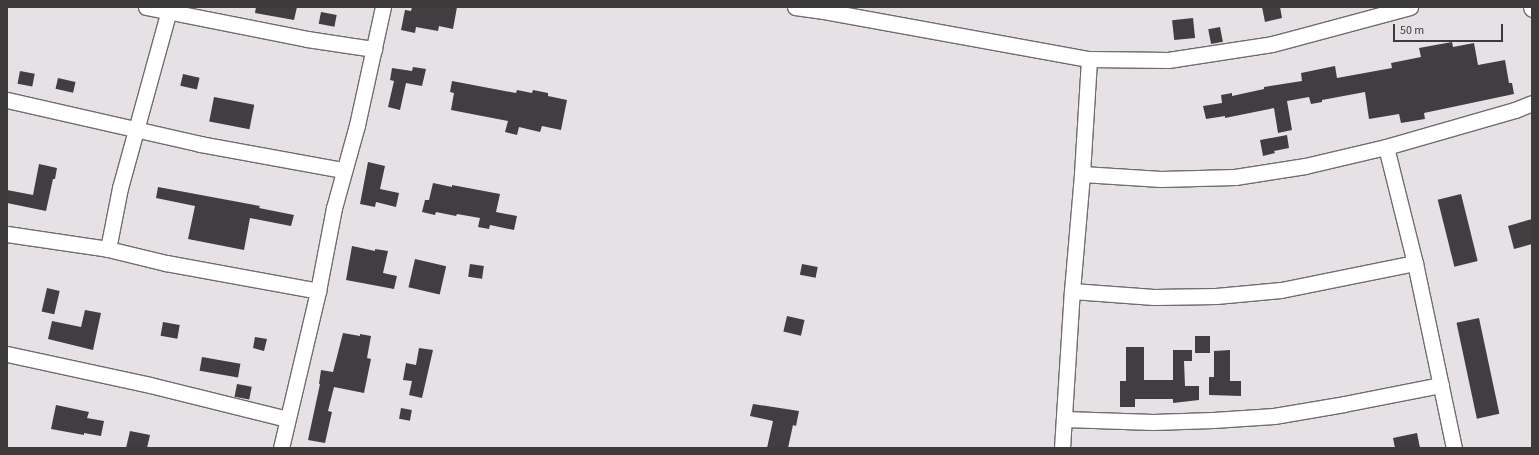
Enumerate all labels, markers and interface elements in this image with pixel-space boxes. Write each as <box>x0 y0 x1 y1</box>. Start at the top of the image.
scale bar <box>1395 16 1505 42</box>
text: 50 m <box>1400 22 1424 39</box>

